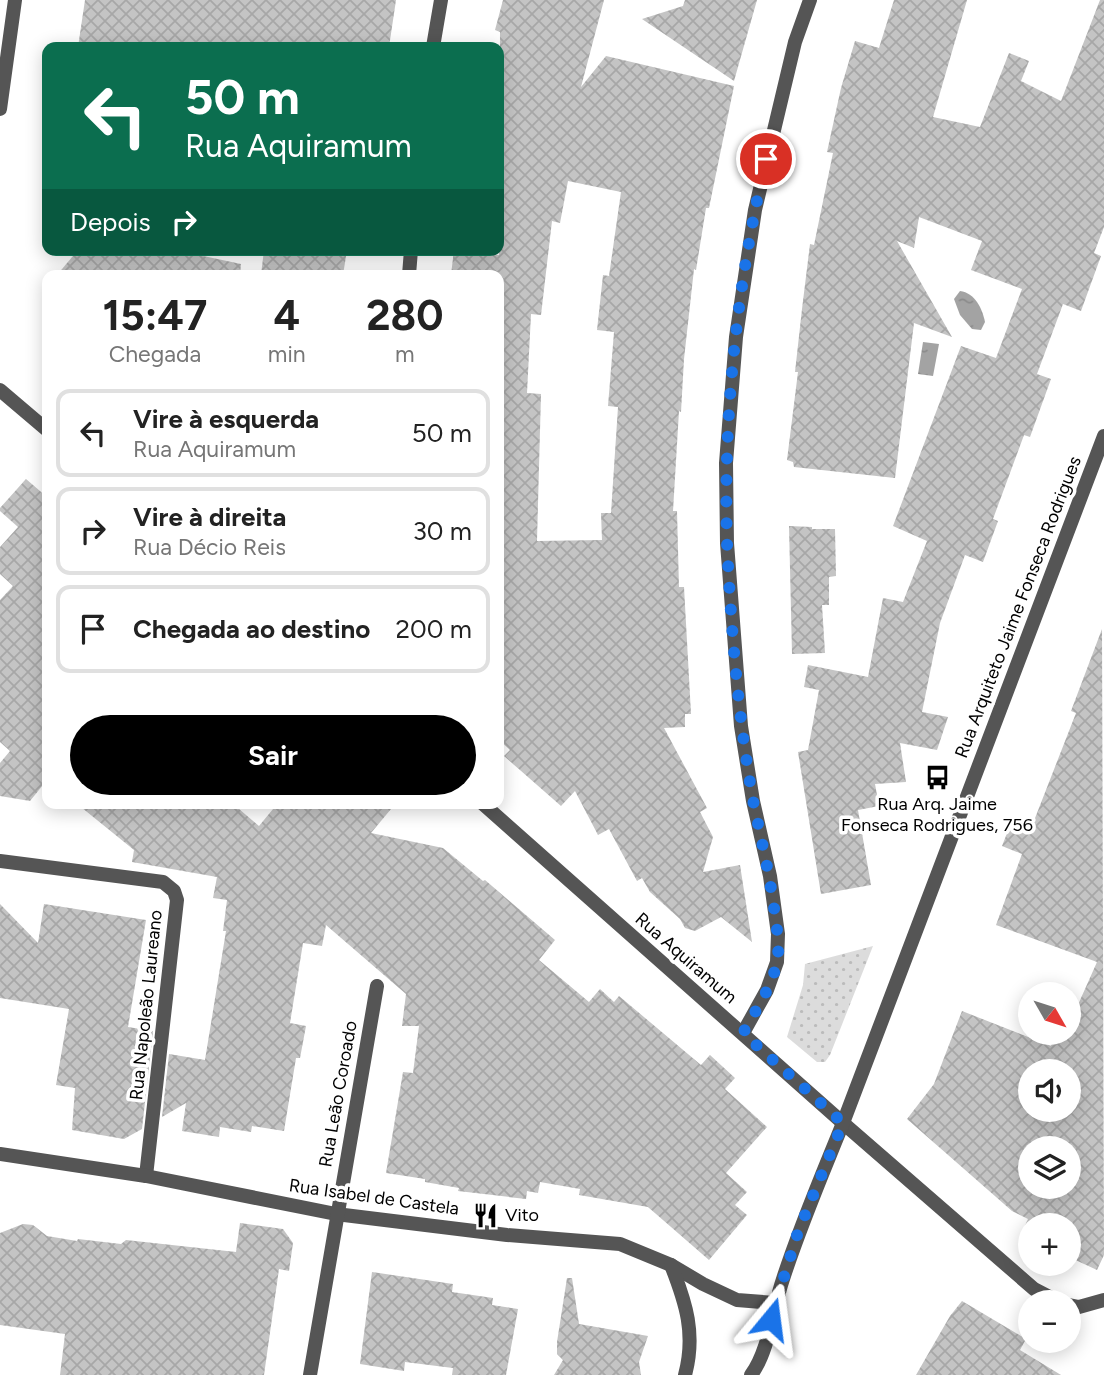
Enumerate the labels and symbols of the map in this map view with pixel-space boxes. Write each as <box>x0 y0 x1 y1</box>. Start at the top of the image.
pin <box>736 129 796 189</box>
street label: Rua Arquiteto Jaime Fonseca Rodrigues <box>950 453 1086 761</box>
bus stop icon: Rua Arq. Jaime Fonseca Rodrigues, 756 <box>923 763 951 791</box>
place label: Rua Arq. Jaime Fonseca Rodrigues, 756 <box>841 793 1033 836</box>
street label: Rua Aquiramum <box>631 908 741 1008</box>
street label: Rua Napoleão Laureano <box>125 909 167 1101</box>
north arrow <box>1018 982 1082 1045</box>
street label: Rua Leão Coroado <box>314 1019 362 1169</box>
street label: Rua Isabel de Castela <box>288 1174 460 1220</box>
restaurant icon: Vito <box>471 1201 499 1229</box>
place label: Vito <box>505 1204 539 1226</box>
position arrow <box>734 1282 808 1356</box>

